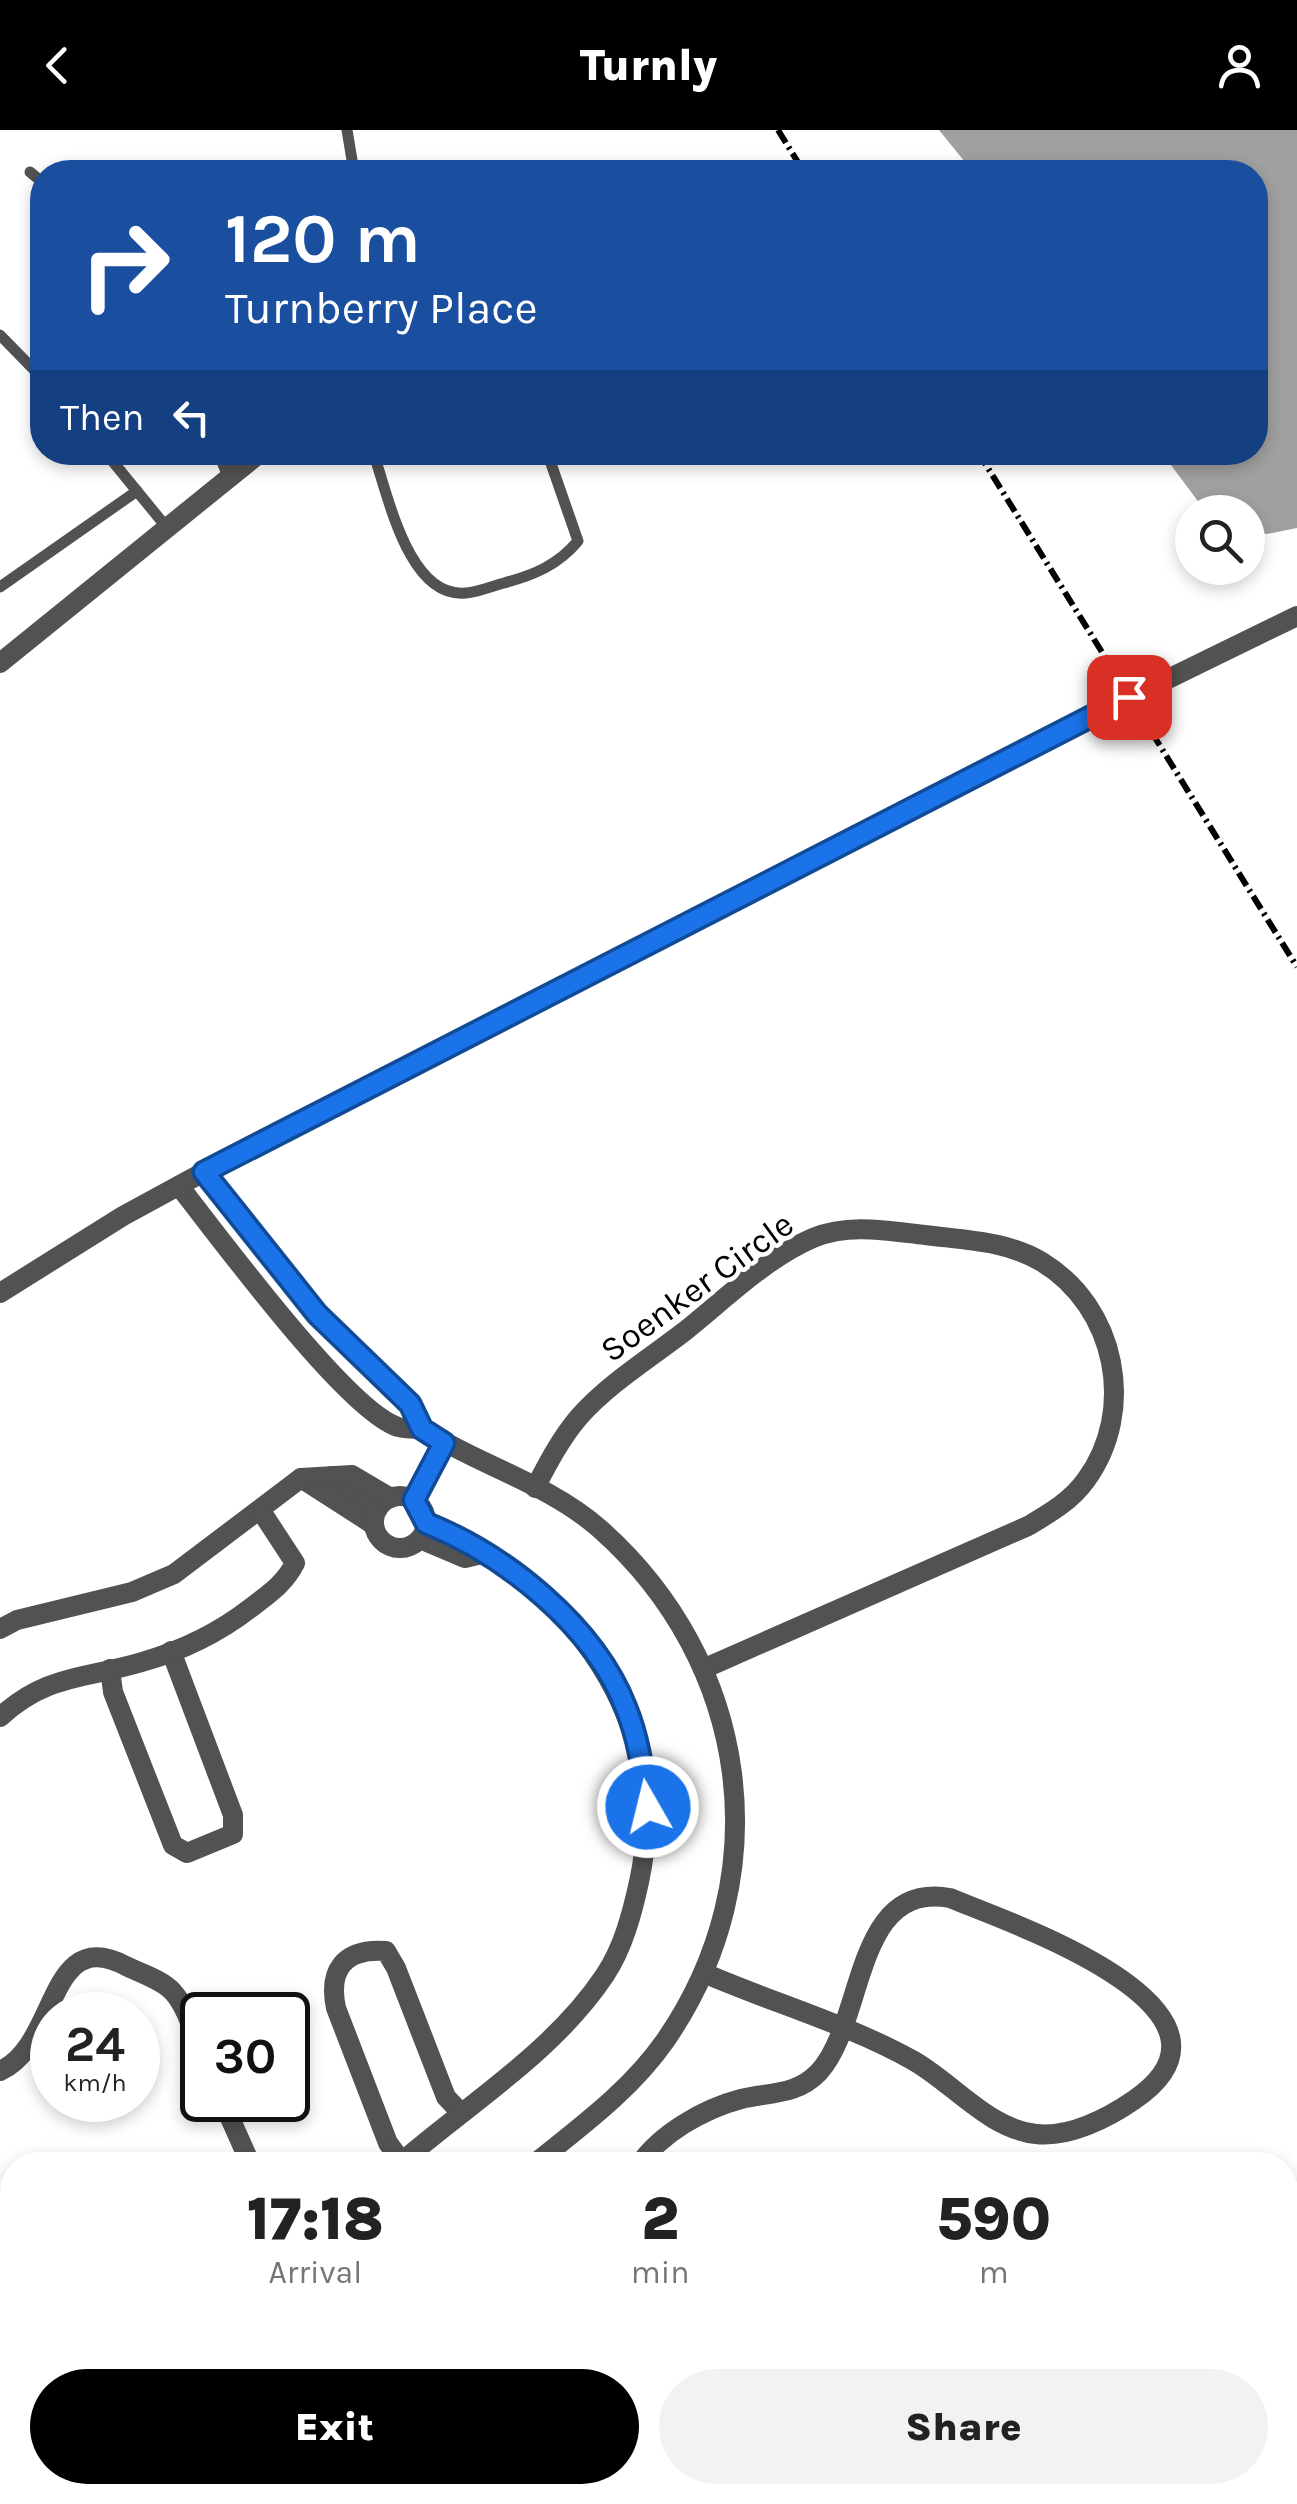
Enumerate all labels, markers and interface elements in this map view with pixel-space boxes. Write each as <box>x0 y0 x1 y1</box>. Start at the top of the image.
icon: back <box>30 38 85 93</box>
icon: person <box>1212 38 1267 93</box>
text: Turnly <box>580 39 717 91</box>
text: 120 m <box>225 198 421 280</box>
icon: right <box>60 200 190 330</box>
text: Turnberry Place <box>225 282 538 334</box>
icon: left <box>164 390 219 445</box>
text: Then <box>60 395 144 440</box>
map controls <box>1175 495 1265 585</box>
button: search <box>1175 495 1265 585</box>
pin <box>1087 655 1172 740</box>
icon: arrive <box>1102 670 1157 725</box>
street label: Soenker Circle <box>593 1203 801 1371</box>
position arrow <box>596 1755 700 1859</box>
speed limit sign: 30 <box>180 1992 310 2122</box>
text: 24 <box>65 2015 125 2074</box>
text: km/h <box>63 2068 127 2097</box>
text: 17:18 <box>247 2184 384 2254</box>
text: 2 <box>641 2184 679 2254</box>
text: 590 <box>936 2184 1051 2254</box>
text: Arrival <box>268 2254 362 2291</box>
text: min <box>631 2254 690 2291</box>
text: m <box>979 2254 1009 2291</box>
button: Exit <box>30 2369 639 2484</box>
button: Share <box>659 2369 1268 2484</box>

